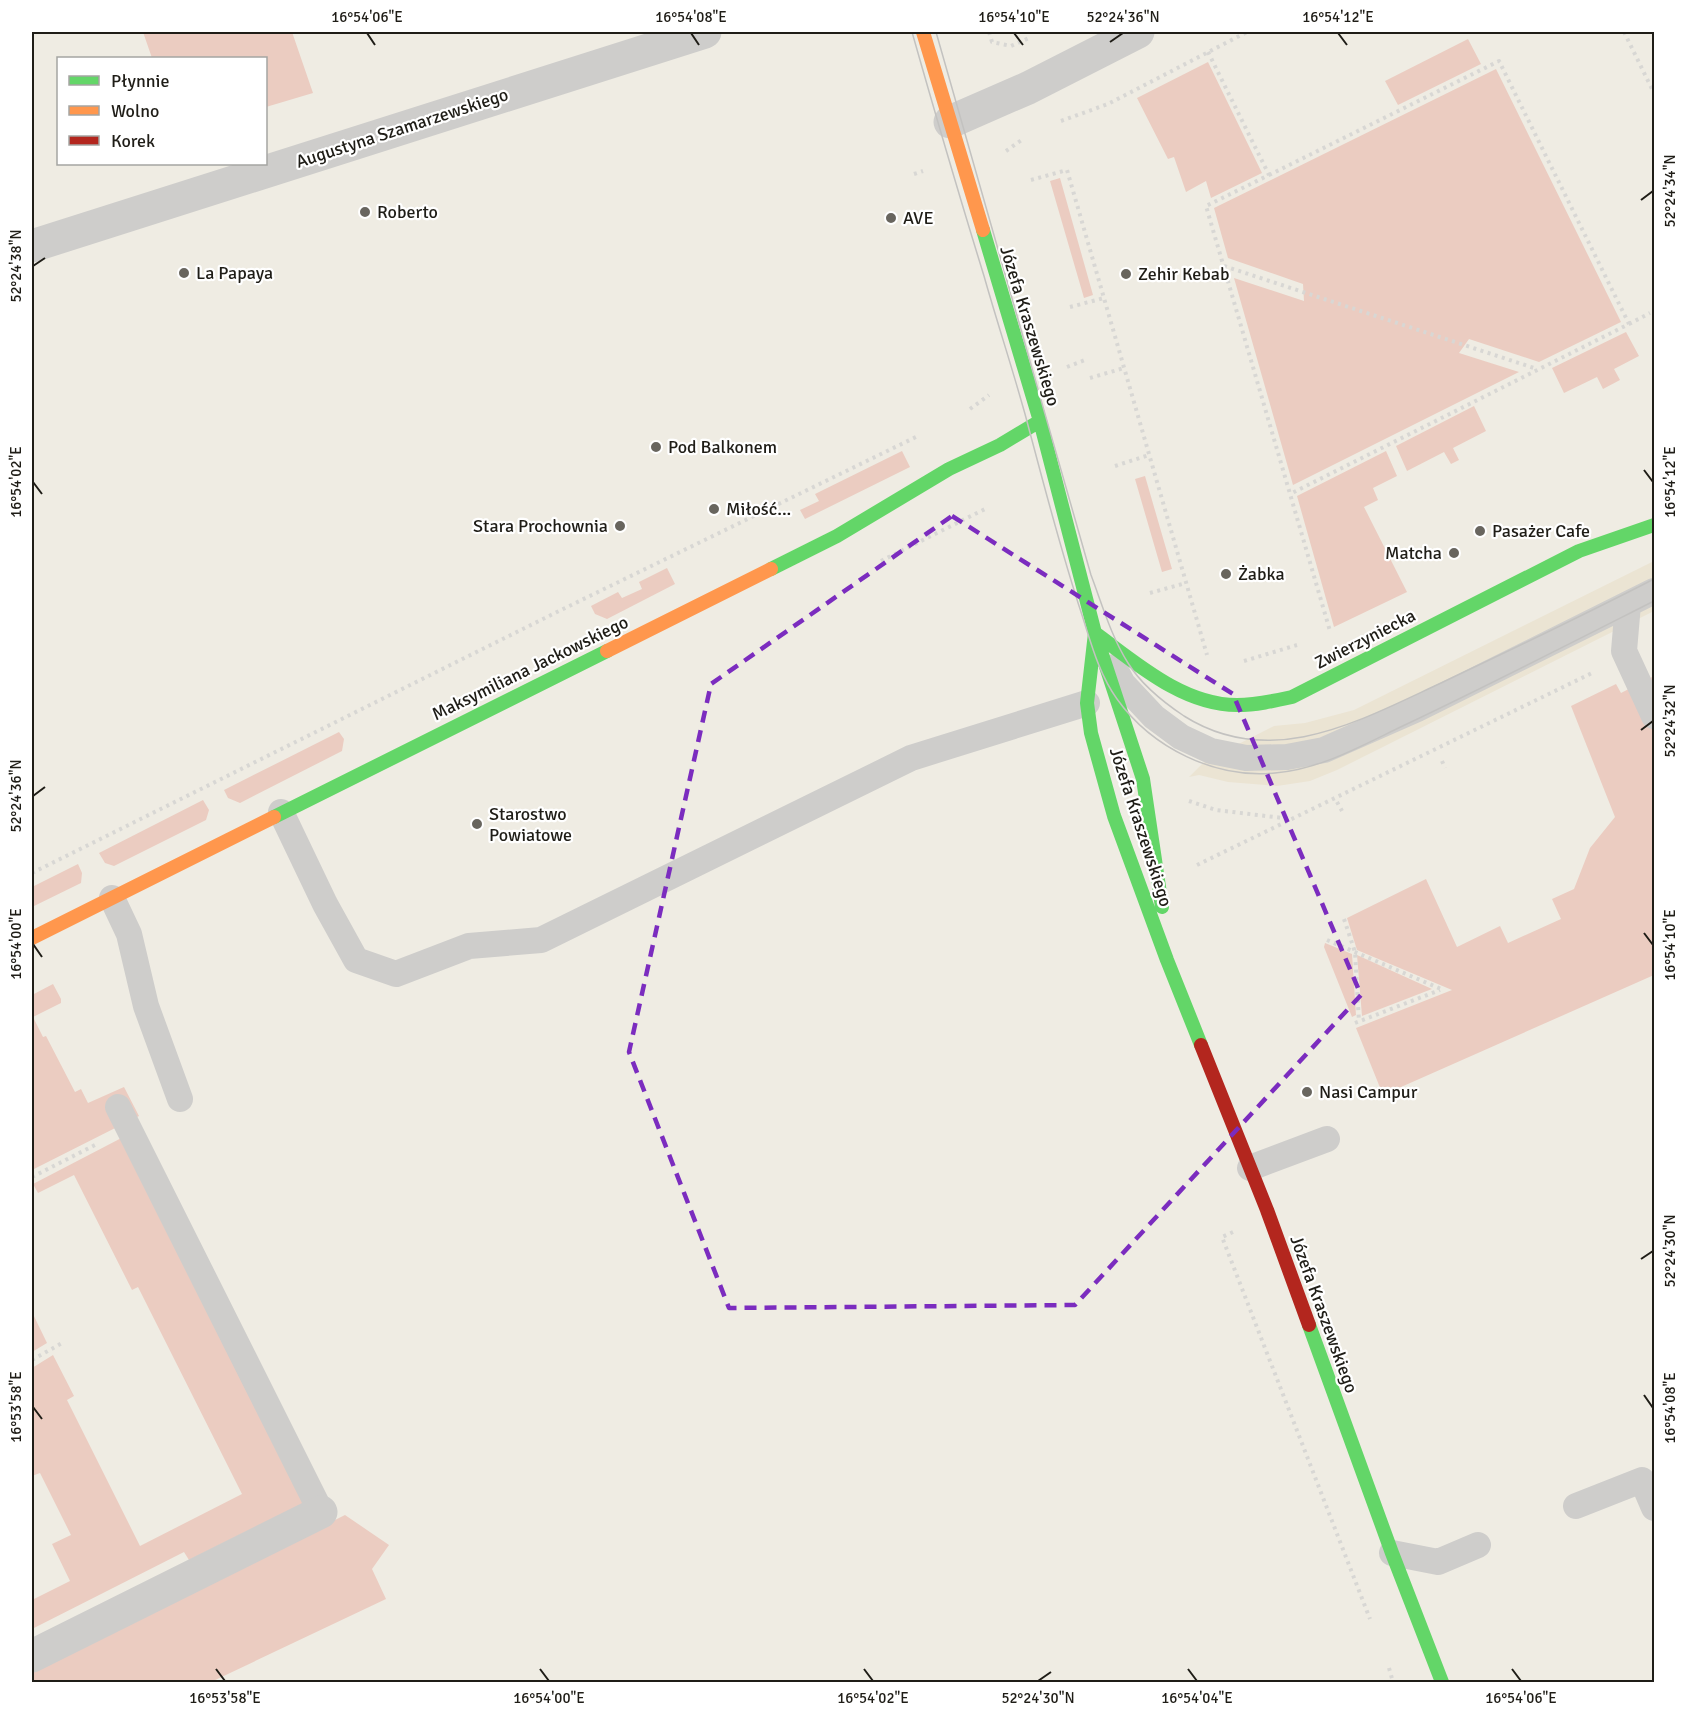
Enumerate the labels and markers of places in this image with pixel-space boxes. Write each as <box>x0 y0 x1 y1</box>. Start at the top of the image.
place label: Roberto <box>377 201 438 223</box>
marker: Roberto <box>358 205 372 219</box>
place label: AVE <box>903 207 934 229</box>
marker: AVE <box>884 211 898 225</box>
place label: La Papaya <box>196 262 273 284</box>
place label: Zehir Kebab <box>1138 263 1229 285</box>
marker: La Papaya <box>177 266 191 280</box>
marker: Zehir Kebab <box>1119 267 1133 281</box>
place label: Pod Balkonem <box>668 436 777 458</box>
marker: Pod Balkonem <box>649 440 663 454</box>
place label: Miłość... <box>726 498 791 520</box>
marker: Miłość... <box>707 502 721 516</box>
place label: Stara Prochownia <box>473 515 608 537</box>
marker: Stara Prochownia <box>613 519 627 533</box>
place label: Pasażer Cafe <box>1492 520 1590 542</box>
marker: Pasażer Cafe <box>1473 524 1487 538</box>
place label: Matcha <box>1385 542 1442 564</box>
marker: Matcha <box>1447 546 1461 560</box>
place label: Żabka <box>1238 563 1285 585</box>
marker: Żabka <box>1219 567 1233 581</box>
place label: Starostwo Powiatowe <box>489 803 572 846</box>
marker: Starostwo Powiatowe <box>470 817 484 831</box>
place label: Nasi Campur <box>1319 1081 1418 1103</box>
marker: Nasi Campur <box>1300 1085 1314 1099</box>

